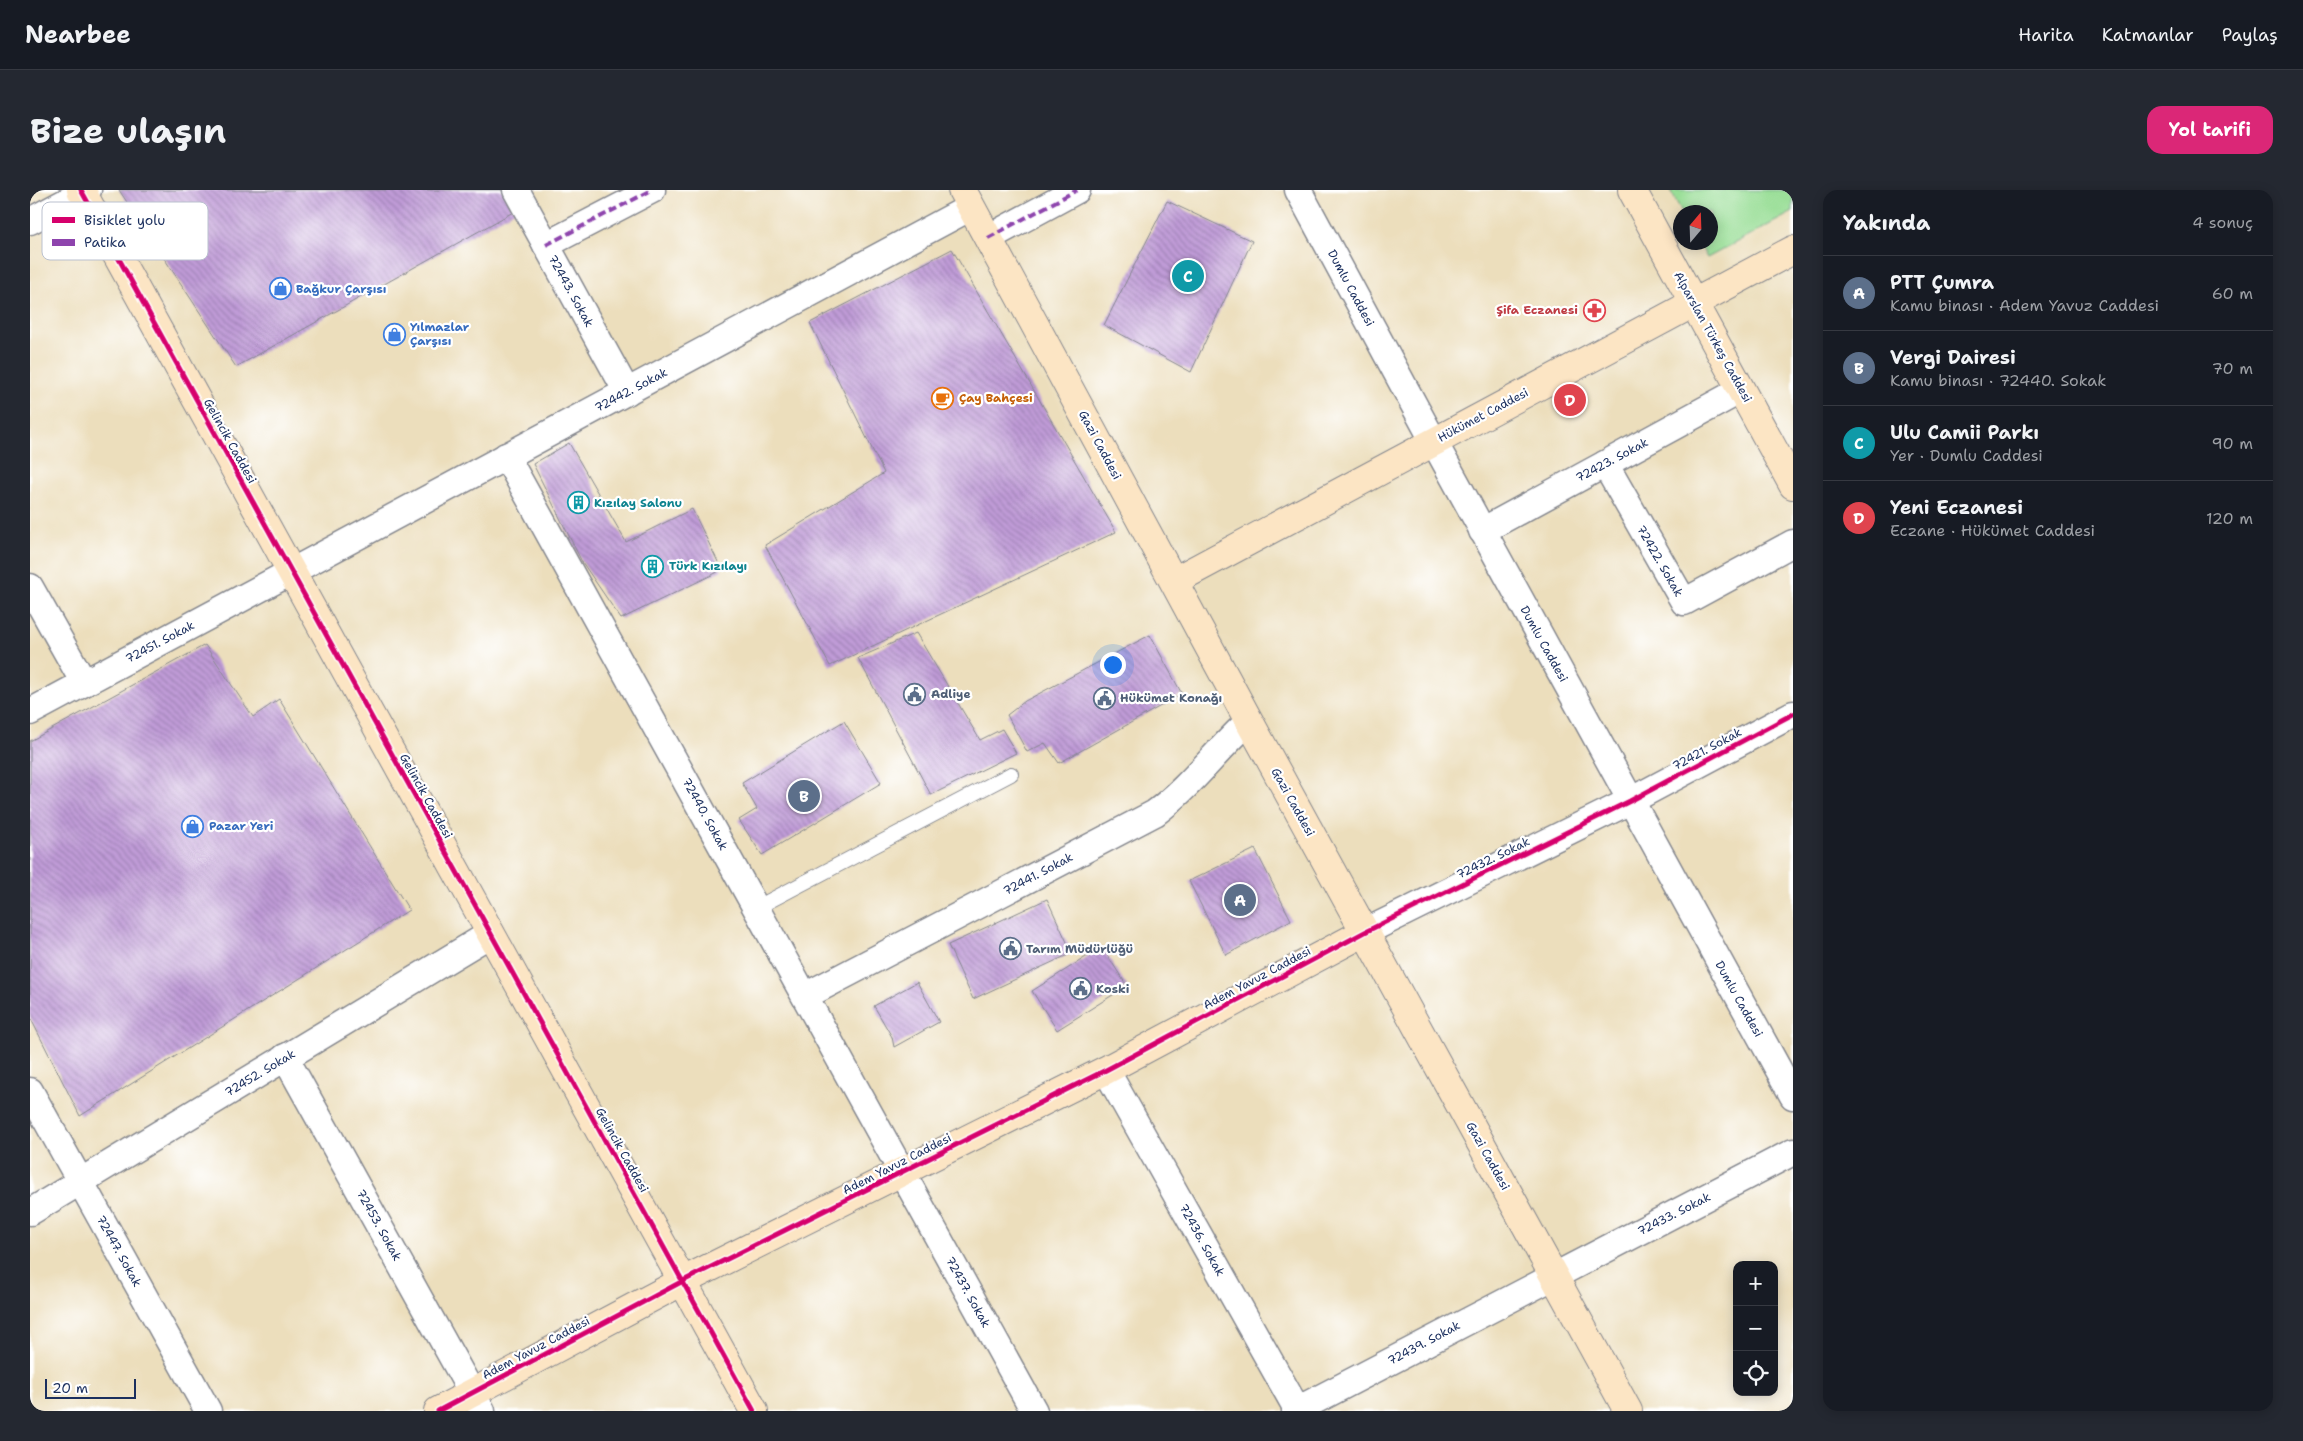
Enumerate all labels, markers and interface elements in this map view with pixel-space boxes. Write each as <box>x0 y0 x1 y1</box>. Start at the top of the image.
text: Nearbee <box>25 19 131 51</box>
text: Harita <box>2018 23 2074 47</box>
text: Katmanlar <box>2102 23 2194 47</box>
text: Paylaş <box>2222 23 2278 47</box>
button: Yol tarifi <box>2147 106 2273 154</box>
text: Bize ulaşın <box>30 107 226 154</box>
legend <box>42 202 208 260</box>
north arrow <box>1673 205 1718 250</box>
text: Yakında <box>1843 209 1930 237</box>
text: Bisiklet yolu <box>84 211 165 229</box>
text: 4 sonuç <box>2192 212 2253 233</box>
text: Patika <box>84 233 126 251</box>
street label: Dumlu Caddesi <box>1324 247 1378 329</box>
street label: 72443. Sokak <box>545 252 597 330</box>
pin: C <box>1172 257 1204 295</box>
street label: Alparslan Türkeş Caddesi <box>1670 269 1756 405</box>
text: PTT Çumra <box>1890 270 1994 295</box>
shop icon: Bağkur Çarşısı <box>268 277 292 301</box>
place label: Bağkur Çarşısı <box>296 281 386 297</box>
text: A <box>1853 283 1865 304</box>
text: 60 m <box>2212 283 2253 304</box>
text: Kamu binası · Adem Yavuz Caddesi <box>1890 295 2159 316</box>
pharmacy icon: Şifa Eczanesi <box>1582 298 1606 322</box>
place label: Şifa Eczanesi <box>1496 302 1578 318</box>
place label: Yılmazlar Çarşısı <box>410 319 470 349</box>
shop icon: Yılmazlar Çarşısı <box>382 322 406 346</box>
text: Vergi Dairesi <box>1890 345 2016 370</box>
text: B <box>1854 358 1864 379</box>
text: 70 m <box>2212 358 2253 379</box>
street label: 72442. Sokak <box>592 364 670 416</box>
text: Kamu binası · 72440. Sokak <box>1890 370 2106 391</box>
pin: D <box>1554 381 1586 419</box>
street label: Hükümet Caddesi <box>1435 384 1531 446</box>
cafe icon: Çay Bahçesi <box>931 386 955 410</box>
place label: Çay Bahçesi <box>959 390 1033 406</box>
street label: Gelincik Caddesi <box>200 396 260 486</box>
street label: Gazi Caddesi <box>1075 408 1125 482</box>
text: Ulu Camii Parkı <box>1890 420 2039 445</box>
text: C <box>1854 433 1864 454</box>
text: 90 m <box>2212 433 2253 454</box>
street label: 72423. Sokak <box>1573 434 1651 486</box>
text: Yer · Dumlu Caddesi <box>1890 445 2043 466</box>
building icon: Kızılay Salonu <box>566 491 590 515</box>
place label: Kızılay Salonu <box>594 495 682 511</box>
text: Yeni Eczanesi <box>1890 495 2023 520</box>
text: D <box>1853 508 1865 529</box>
text: 120 m <box>2206 508 2253 529</box>
text: Eczane · Hükümet Caddesi <box>1890 520 2095 541</box>
street label: 72422. Sokak <box>1633 522 1687 600</box>
building icon: Türk Kızılayı <box>641 554 665 578</box>
place label: Türk Kızılayı <box>669 558 747 574</box>
street label: Dumlu Caddesi <box>1516 603 1572 685</box>
street label: 72451. Sokak <box>123 617 197 667</box>
your location <box>1100 652 1126 678</box>
public building icon: Adliye <box>903 682 927 706</box>
place label: Adliye <box>931 686 971 702</box>
public building icon: Hükümet Konağı <box>1092 686 1116 710</box>
place label: Hükümet Konağı <box>1120 690 1222 706</box>
street label: 72421. Sokak <box>1670 724 1745 774</box>
street label: Gelincik Caddesi <box>396 751 456 841</box>
street label: Gazi Caddesi <box>1268 765 1318 839</box>
street label: 72440. Sokak <box>678 775 732 853</box>
pin: B <box>788 777 820 815</box>
shop icon: Pazar Yeri <box>181 814 205 838</box>
place label: Pazar Yeri <box>209 818 274 834</box>
street label: 72432. Sokak <box>1454 833 1532 883</box>
street label: 72441. Sokak <box>1000 849 1076 899</box>
pin: A <box>1224 881 1256 919</box>
public building icon: Tarım Müdürlüğü <box>998 937 1022 961</box>
place label: Tarım Müdürlüğü <box>1026 941 1133 957</box>
street label: Adem Yavuz Caddesi <box>1200 943 1314 1013</box>
street label: Dumlu Caddesi <box>1711 958 1767 1040</box>
public building icon: Koski <box>1068 977 1092 1001</box>
place label: Koski <box>1096 981 1130 997</box>
street label: 72452. Sokak <box>222 1046 298 1100</box>
street label: Gelincik Caddesi <box>592 1105 652 1195</box>
street label: Gazi Caddesi <box>1463 1119 1513 1193</box>
street label: Adem Yavuz Caddesi <box>840 1130 954 1198</box>
street label: 72453. Sokak <box>353 1186 405 1264</box>
street label: 72433. Sokak <box>1635 1189 1713 1239</box>
street label: 72436. Sokak <box>1176 1201 1229 1279</box>
street label: 72447. Sokak <box>93 1212 145 1290</box>
street label: 72437. Sokak <box>942 1254 994 1330</box>
map controls <box>1733 1261 1778 1396</box>
button: + <box>1733 1261 1778 1306</box>
button: − <box>1733 1306 1778 1351</box>
street label: Adem Yavuz Caddesi <box>479 1313 593 1383</box>
street label: 72439. Sokak <box>1385 1317 1463 1369</box>
button: locate <box>1733 1351 1778 1396</box>
scale bar <box>45 1376 136 1399</box>
text: 20 m <box>52 1379 88 1397</box>

